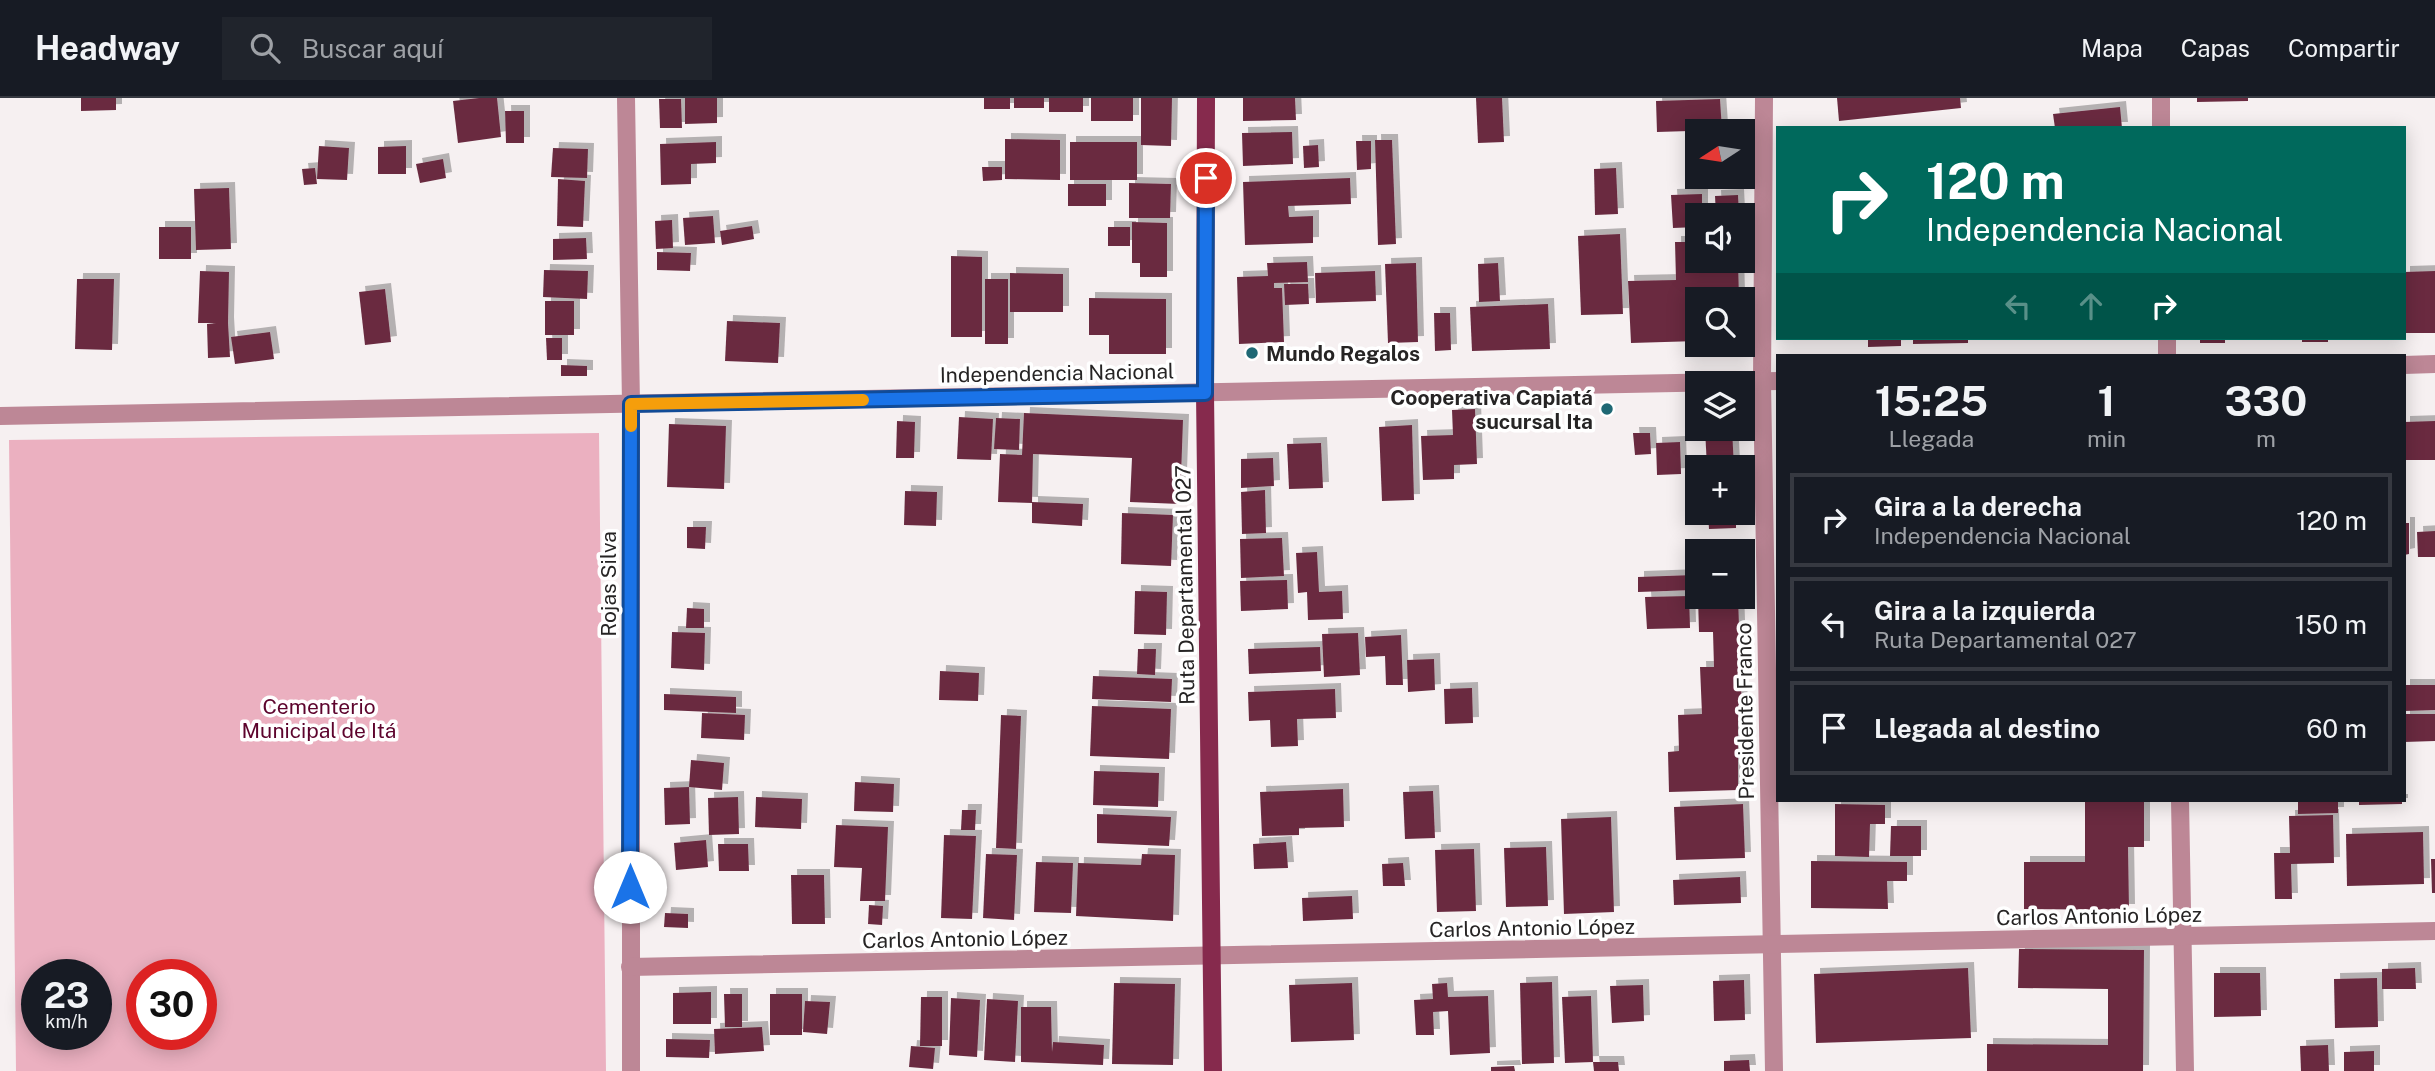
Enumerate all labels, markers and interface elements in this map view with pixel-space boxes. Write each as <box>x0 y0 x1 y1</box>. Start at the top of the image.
search box <box>222 17 712 80</box>
text: Headway <box>35 29 180 67</box>
icon: search <box>246 29 284 67</box>
text: Buscar aquí <box>302 33 444 64</box>
text: Mapa <box>2081 34 2143 62</box>
text: Capas <box>2181 34 2250 62</box>
text: Compartir <box>2288 34 2400 62</box>
north arrow <box>1685 119 1755 189</box>
map controls <box>1685 119 1755 609</box>
pin <box>1176 148 1236 208</box>
text: 120 m <box>1926 152 2065 210</box>
icon: right <box>1811 154 1902 245</box>
icon: arrive <box>1187 159 1225 197</box>
button: sound <box>1685 203 1755 273</box>
text: Independencia Nacional <box>1926 211 2283 248</box>
button: search <box>1685 287 1755 357</box>
icon: left <box>1999 287 2037 325</box>
icon: ahead <box>2072 287 2110 325</box>
icon: right <box>2145 287 2183 325</box>
place label: Mundo Regalos <box>1266 341 1420 366</box>
marker: Mundo Regalos <box>1244 345 1260 361</box>
street label: Independencia Nacional <box>940 358 1174 388</box>
button: layers <box>1685 371 1755 441</box>
text: 15:25 <box>1875 376 1988 425</box>
text: 1 <box>2097 376 2115 425</box>
text: 330 <box>2225 376 2307 425</box>
place label: Cooperativa Capiatá sucursal Ita <box>1390 385 1593 434</box>
marker: Cooperativa Capiatá sucursal Ita <box>1599 401 1615 417</box>
text: Llegada <box>1889 425 1974 452</box>
text: min <box>2087 425 2126 452</box>
text: m <box>2256 425 2276 452</box>
button: + <box>1685 455 1755 525</box>
street label: Ruta Departamental 027 <box>1170 465 1200 705</box>
text: Gira a la derecha <box>1874 491 2082 522</box>
icon: right <box>1815 501 1853 539</box>
text: 120 m <box>2296 505 2367 536</box>
text: Independencia Nacional <box>1874 522 2131 549</box>
street label: Rojas Silva <box>596 531 621 637</box>
button: − <box>1685 539 1755 609</box>
text: Gira a la izquierda <box>1874 595 2096 626</box>
icon: left <box>1815 605 1853 643</box>
text: 150 m <box>2295 609 2367 640</box>
street label: Presidente Franco <box>1731 622 1759 800</box>
text: Ruta Departamental 027 <box>1874 626 2137 653</box>
park label: Cementerio Municipal de Itá <box>242 694 396 743</box>
icon: arrive <box>1815 709 1853 747</box>
text: Llegada al destino <box>1874 713 2100 744</box>
text: 60 m <box>2306 713 2367 744</box>
position arrow <box>593 850 667 924</box>
street label: Carlos Antonio López <box>1996 902 2202 930</box>
street label: Carlos Antonio López <box>1429 914 1635 942</box>
street label: Carlos Antonio López <box>862 925 1068 953</box>
speed limit sign: 30 <box>126 959 217 1050</box>
text: 23 <box>44 975 89 1016</box>
text: km/h <box>45 1011 88 1032</box>

